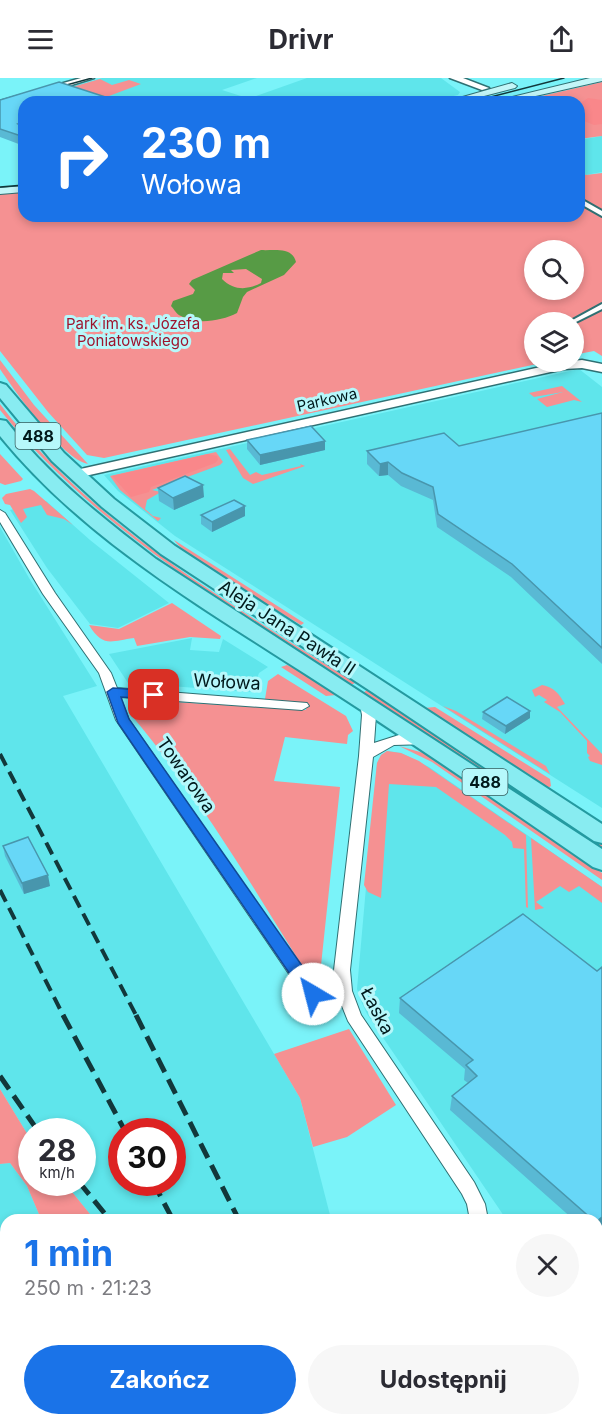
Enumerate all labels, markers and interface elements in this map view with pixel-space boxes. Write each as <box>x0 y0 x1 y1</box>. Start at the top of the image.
icon: menu <box>24 23 57 56</box>
text: Drivr <box>268 23 334 56</box>
icon: share <box>545 23 578 56</box>
text: 230 m <box>141 117 271 168</box>
icon: right <box>42 120 120 198</box>
text: Wołowa <box>141 168 242 201</box>
map controls <box>524 240 584 372</box>
button: search <box>524 240 584 300</box>
button: layers <box>524 312 584 372</box>
park label: Park im. ks. Józefa Poniatowskiego <box>66 314 200 350</box>
street label: Parkowa <box>295 383 359 416</box>
road number: 488 <box>15 423 60 449</box>
street label: Aleja Jana Pawła II <box>215 576 359 680</box>
pin <box>128 669 179 720</box>
street label: Wołowa <box>193 669 261 694</box>
icon: arrive <box>137 678 170 711</box>
street label: Towarowa <box>153 733 220 816</box>
road number: 488 <box>462 769 508 795</box>
position arrow <box>281 962 345 1026</box>
street label: Łaska <box>356 984 399 1038</box>
speed limit sign: 30 <box>108 1118 186 1196</box>
text: 28 <box>38 1132 76 1168</box>
text: km/h <box>39 1163 75 1182</box>
text: 1 min <box>24 1231 113 1275</box>
button: close <box>516 1234 579 1297</box>
text: 250 m · 21:23 <box>24 1276 152 1300</box>
button: Zakończ <box>24 1345 296 1414</box>
button: Udostępnij <box>308 1345 579 1414</box>

